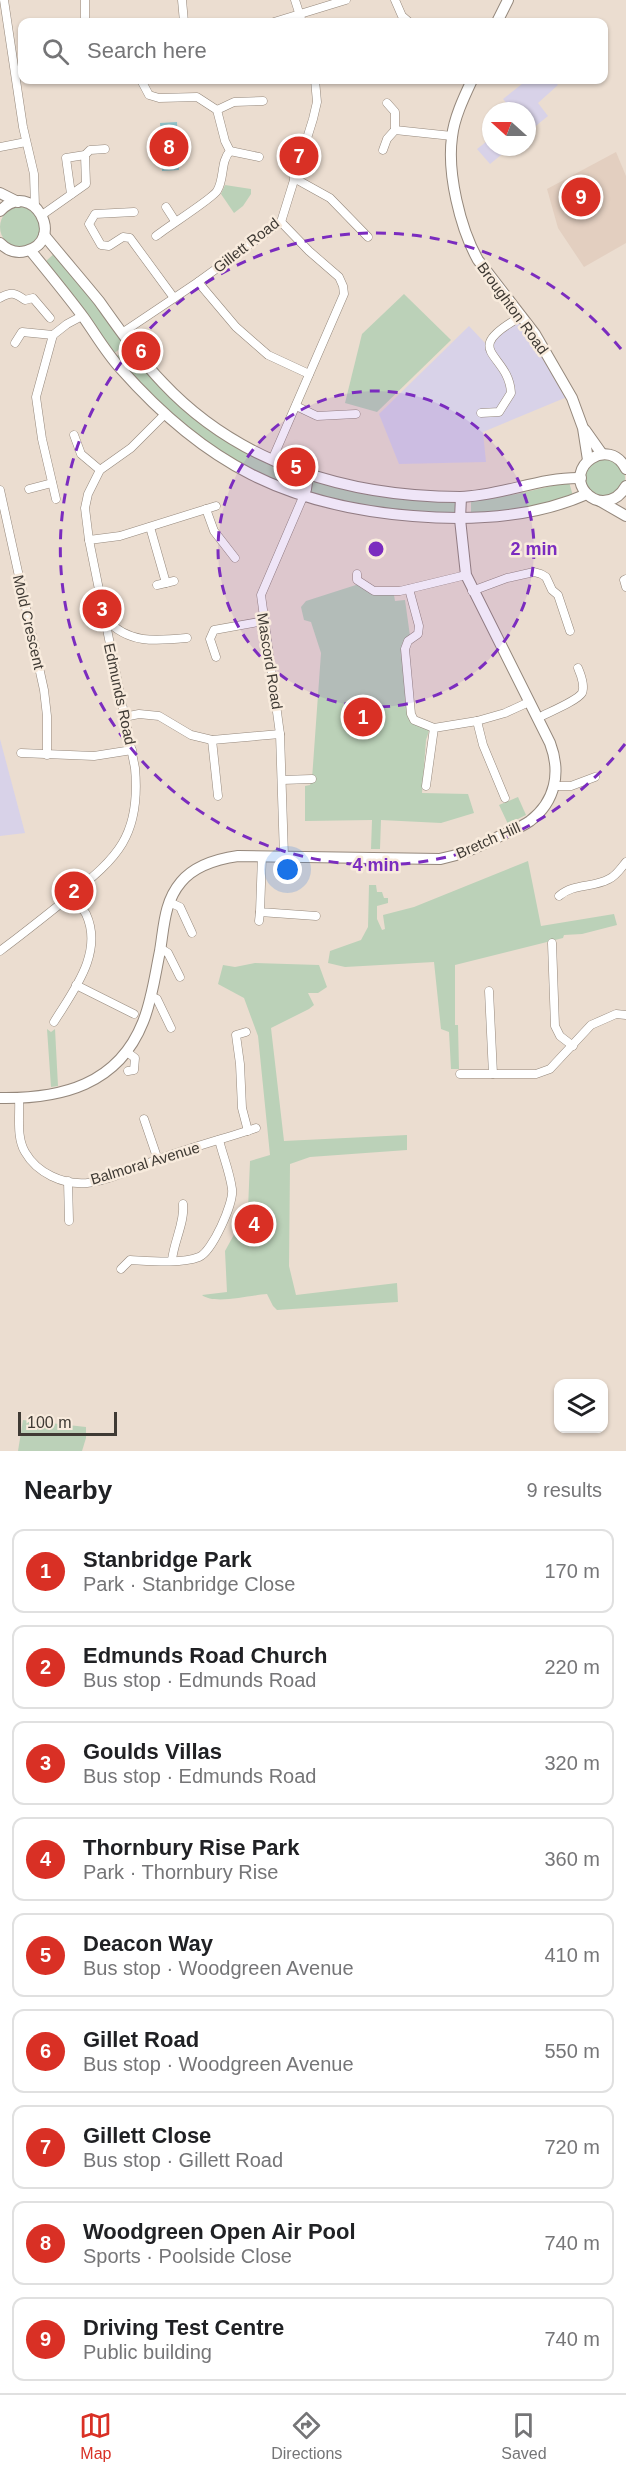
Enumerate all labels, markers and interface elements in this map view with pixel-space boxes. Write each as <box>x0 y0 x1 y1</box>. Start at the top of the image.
search box <box>18 18 608 84</box>
icon: search <box>39 35 72 68</box>
text: Search here <box>87 38 207 63</box>
north arrow <box>482 102 536 156</box>
pin: 8 <box>150 124 188 170</box>
pin: 7 <box>280 134 318 178</box>
pin: 9 <box>562 174 600 220</box>
street label: Gillett Road <box>210 214 282 276</box>
street label: Broughton Road <box>474 259 552 357</box>
pin: 6 <box>122 328 160 374</box>
pin: 5 <box>276 444 316 490</box>
centre of rings <box>366 539 386 559</box>
text: 2 min <box>510 539 558 559</box>
street label: Mold Crescent <box>10 573 48 672</box>
pin: 3 <box>82 586 122 632</box>
street label: Mascord Road <box>254 611 286 711</box>
street label: Edmunds Road <box>101 642 139 746</box>
pin: 1 <box>344 694 382 740</box>
street label: Bretch Hill <box>453 818 523 862</box>
your location <box>273 855 302 884</box>
text: 4 min <box>352 855 400 875</box>
pin: 2 <box>54 868 94 914</box>
street label: Balmoral Avenue <box>88 1138 202 1188</box>
pin: 4 <box>234 1202 274 1246</box>
map controls <box>554 1379 608 1433</box>
button: layers <box>554 1379 608 1433</box>
scale bar <box>18 1409 117 1436</box>
text: 100 m <box>27 1414 71 1431</box>
text: Nearby <box>24 1475 112 1505</box>
text: 9 results <box>526 1479 602 1501</box>
text: Stanbridge Park <box>83 1547 252 1572</box>
text: 1 <box>40 1560 51 1582</box>
text: 170 m <box>544 1560 600 1582</box>
text: Park · Stanbridge Close <box>83 1573 295 1595</box>
text: Edmunds Road Church <box>83 1643 327 1668</box>
text: 2 <box>40 1656 51 1678</box>
text: 220 m <box>544 1656 600 1678</box>
text: Bus stop · Edmunds Road <box>83 1669 316 1691</box>
text: Goulds Villas <box>83 1739 222 1764</box>
text: 3 <box>40 1752 51 1774</box>
text: 320 m <box>544 1752 600 1774</box>
text: Bus stop · Edmunds Road <box>83 1765 316 1787</box>
text: Thornbury Rise Park <box>83 1835 299 1860</box>
text: 4 <box>40 1848 51 1870</box>
text: 360 m <box>544 1848 600 1870</box>
text: Park · Thornbury Rise <box>83 1861 278 1883</box>
text: Deacon Way <box>83 1931 213 1956</box>
text: 5 <box>40 1944 51 1966</box>
text: 410 m <box>544 1944 600 1966</box>
text: Bus stop · Woodgreen Avenue <box>83 1957 354 1979</box>
text: Gillet Road <box>83 2027 199 2052</box>
text: 6 <box>40 2040 51 2062</box>
text: 550 m <box>544 2040 600 2062</box>
text: Bus stop · Woodgreen Avenue <box>83 2053 354 2075</box>
text: Gillett Close <box>83 2123 211 2148</box>
text: 7 <box>40 2136 51 2158</box>
text: 720 m <box>544 2136 600 2158</box>
text: Bus stop · Gillett Road <box>83 2149 283 2171</box>
text: Woodgreen Open Air Pool <box>83 2219 356 2244</box>
text: 8 <box>40 2232 51 2254</box>
text: 740 m <box>544 2232 600 2254</box>
text: Sports · Poolside Close <box>83 2245 292 2267</box>
text: Driving Test Centre <box>83 2315 284 2340</box>
text: 9 <box>40 2328 51 2350</box>
text: 740 m <box>544 2328 600 2350</box>
text: Public building <box>83 2341 212 2363</box>
tab: Map <box>79 2409 112 2463</box>
tab: Directions <box>271 2409 342 2463</box>
tab: Saved <box>501 2409 547 2463</box>

